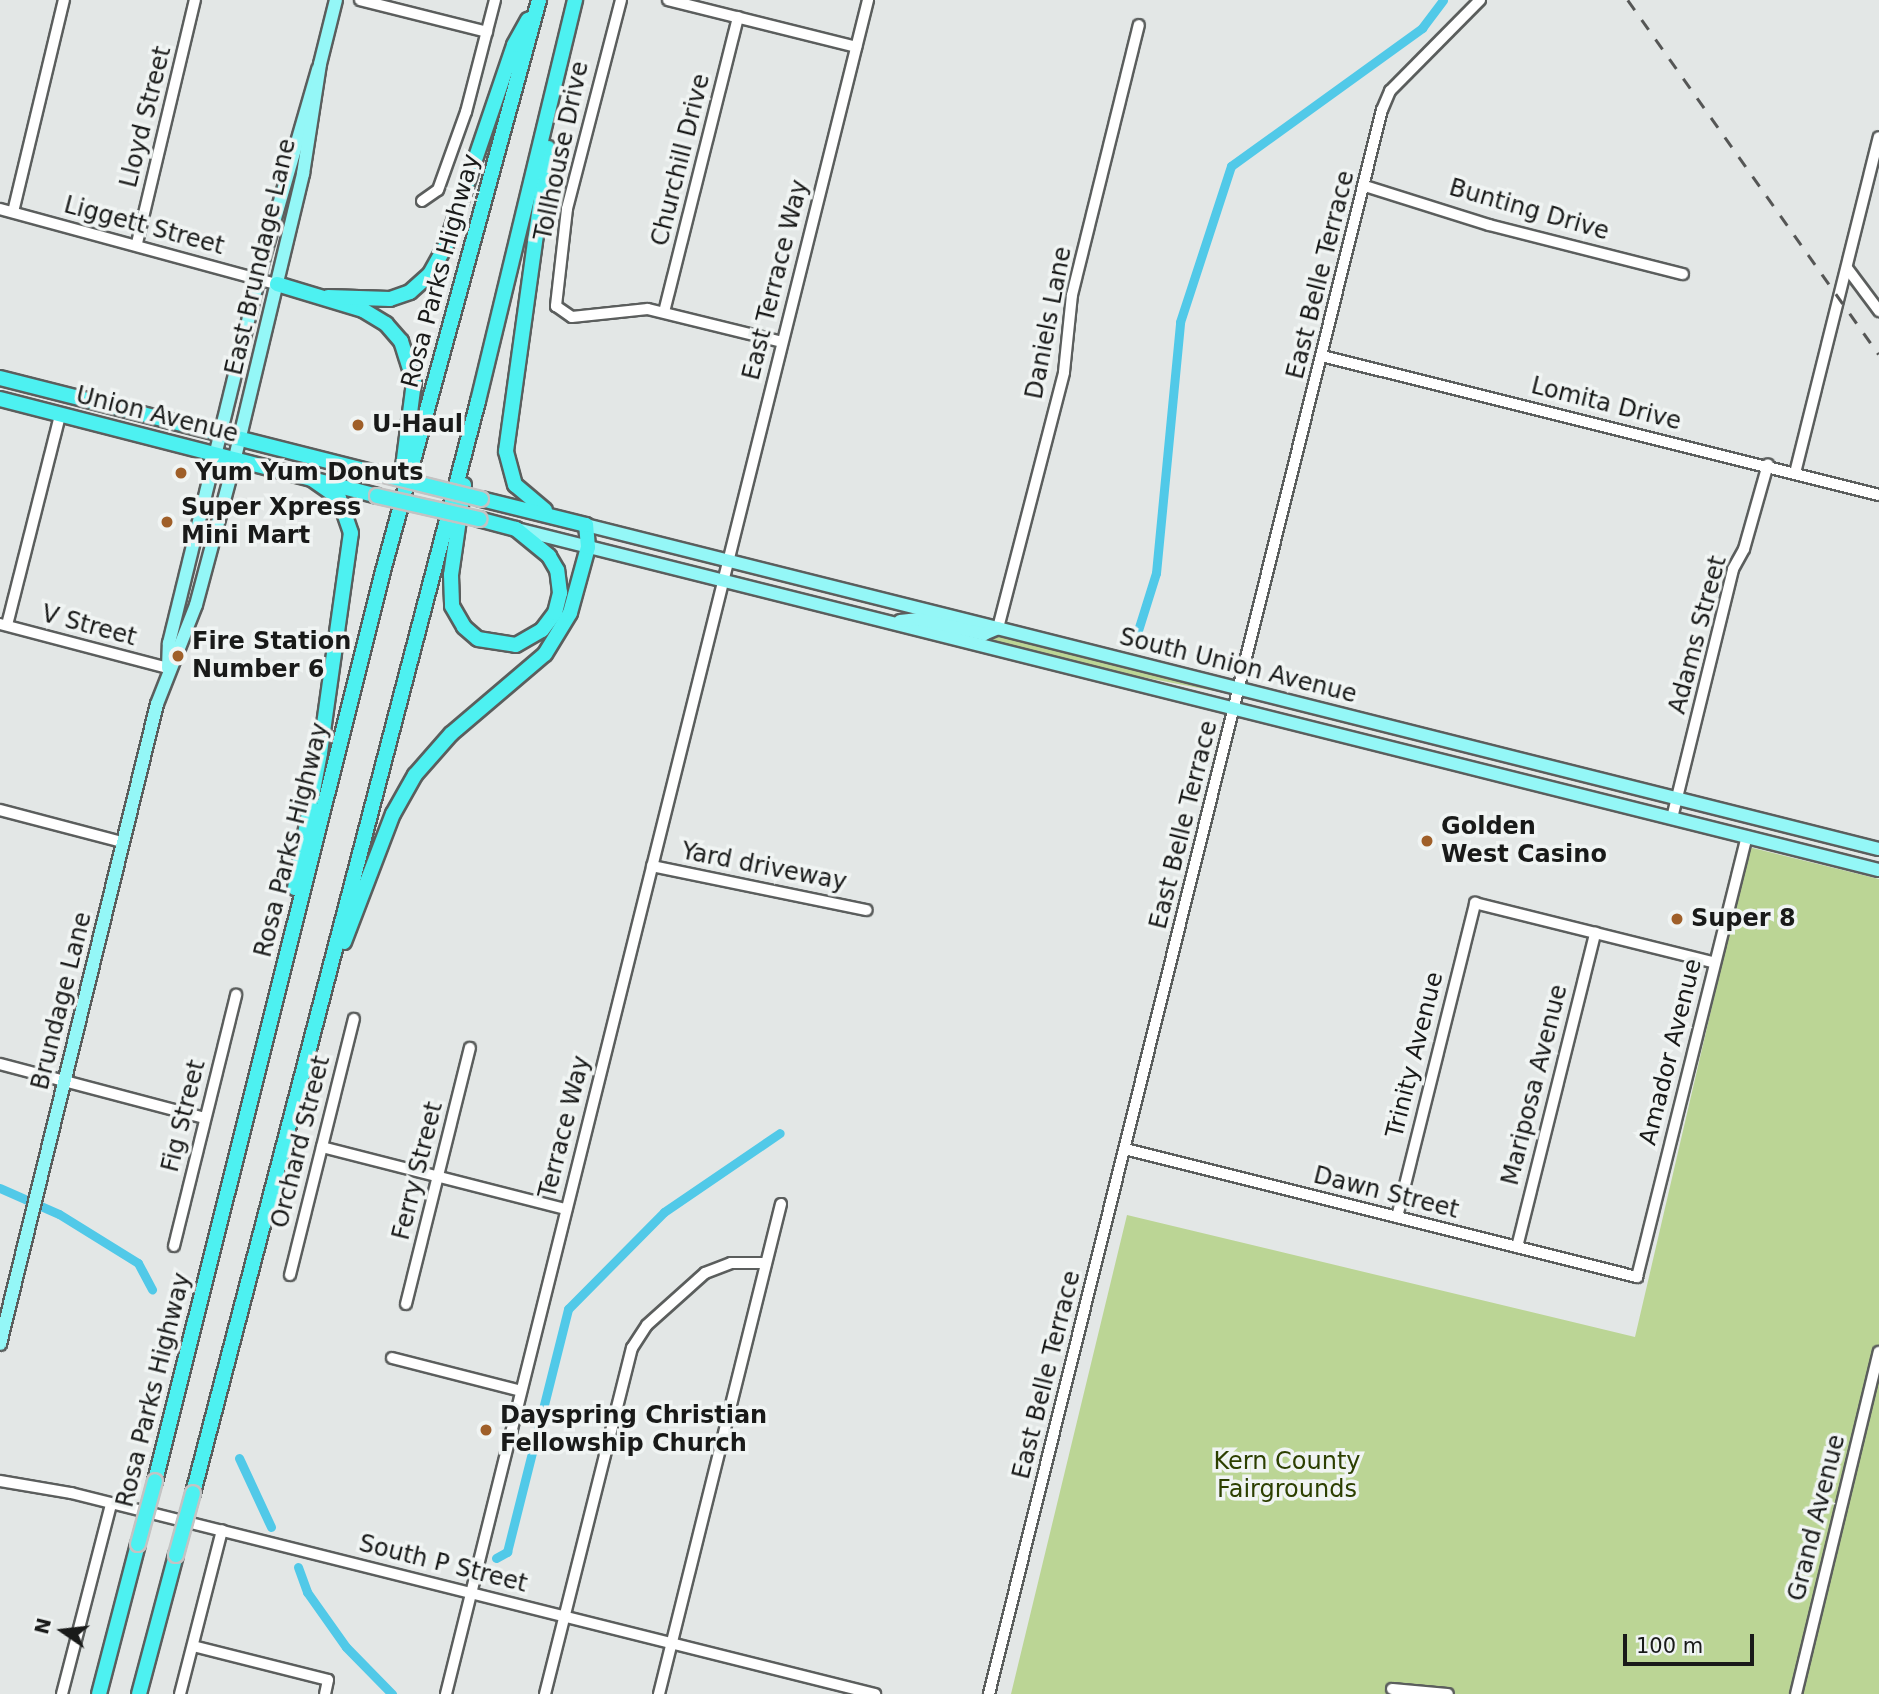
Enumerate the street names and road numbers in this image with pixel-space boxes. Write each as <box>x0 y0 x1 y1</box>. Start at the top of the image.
street label: Lloyd Street <box>115 43 177 191</box>
street label: Tollhouse Drive <box>529 59 595 243</box>
street label: Churchill Drive <box>646 71 716 249</box>
street label: East Brundage Lane <box>220 136 302 378</box>
street label: Rosa Parks Highway <box>396 151 486 391</box>
street label: East Belle Terrace <box>1281 168 1361 382</box>
street label: Bunting Drive <box>1446 173 1612 247</box>
street label: East Terrace Way <box>737 177 815 383</box>
street label: Liggett Street <box>61 191 227 261</box>
street label: Daniels Lane <box>1020 244 1078 402</box>
street label: Lomita Drive <box>1528 371 1684 437</box>
street label: Union Avenue <box>73 381 241 449</box>
street label: Adams Street <box>1663 553 1733 717</box>
street label: V Street <box>38 600 140 652</box>
street label: South Union Avenue <box>1116 623 1360 709</box>
street label: East Belle Terrace <box>1144 718 1224 932</box>
street label: Rosa Parks Highway <box>249 720 335 960</box>
street label: Yard driveway <box>679 837 849 897</box>
street label: Brundage Lane <box>26 909 98 1093</box>
street label: Amador Avenue <box>1634 956 1708 1148</box>
street label: Trinity Avenue <box>1380 969 1450 1141</box>
street label: Mariposa Avenue <box>1496 982 1574 1188</box>
street label: Orchard Street <box>266 1053 336 1231</box>
street label: Terrace Way <box>533 1053 597 1201</box>
street label: Fig Street <box>156 1057 212 1175</box>
street label: Ferry Street <box>387 1099 449 1243</box>
street label: Dawn Street <box>1310 1161 1462 1225</box>
street label: East Belle Terrace <box>1007 1268 1087 1482</box>
street label: Rosa Parks Highway <box>111 1270 197 1510</box>
street label: Grand Avenue <box>1782 1432 1852 1604</box>
street label: South P Street <box>356 1529 530 1599</box>

